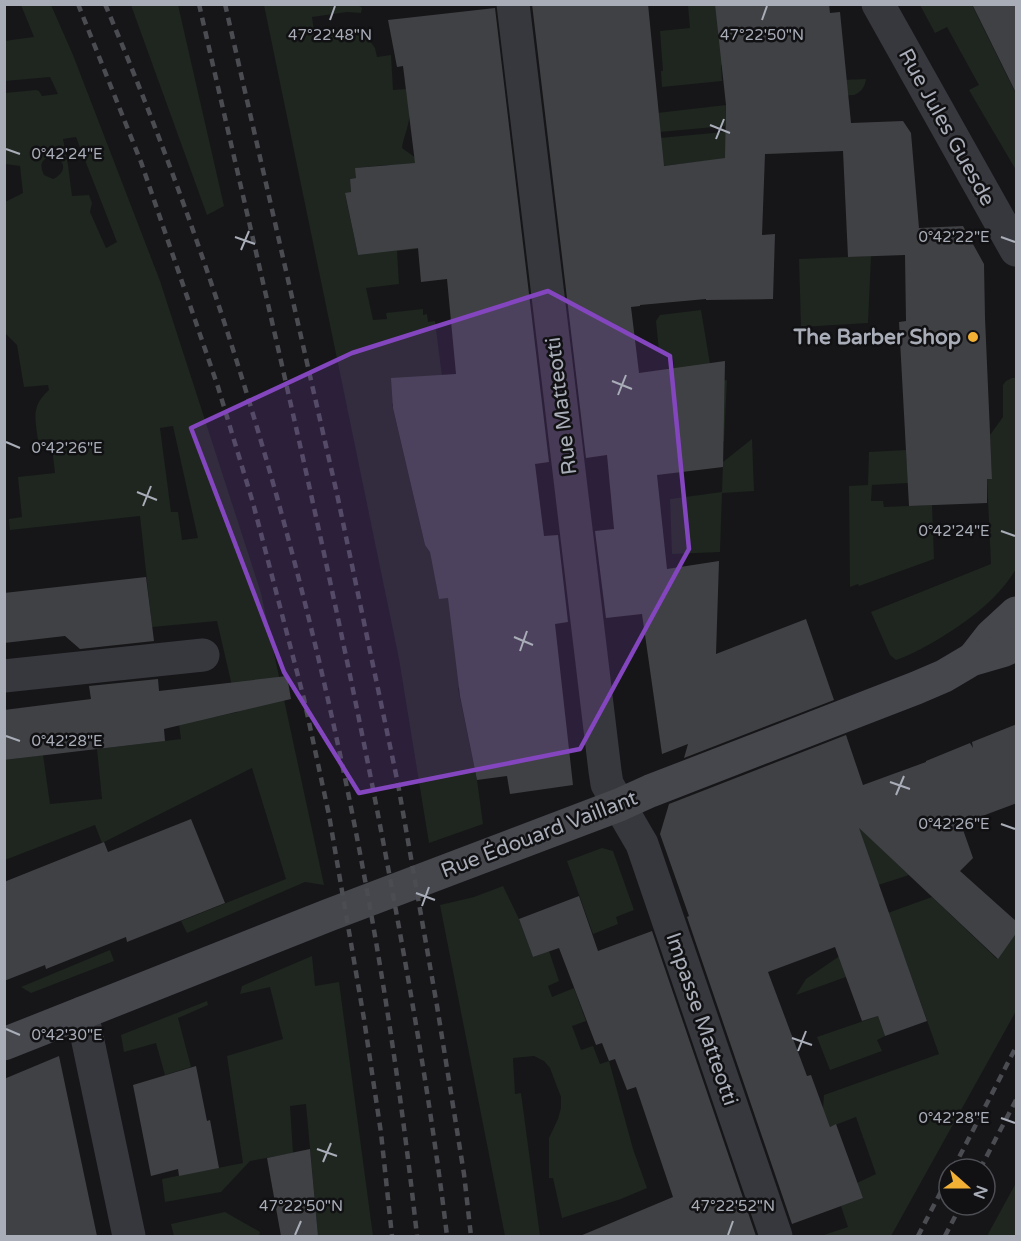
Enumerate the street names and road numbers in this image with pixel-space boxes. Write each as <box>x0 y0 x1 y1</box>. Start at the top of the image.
street label: Rue Jules Guesde <box>893 44 1000 210</box>
street label: Rue Matteotti <box>541 336 582 476</box>
street label: Rue Édouard Vaillant <box>437 785 641 883</box>
street label: Impasse Matteotti <box>660 929 743 1109</box>

